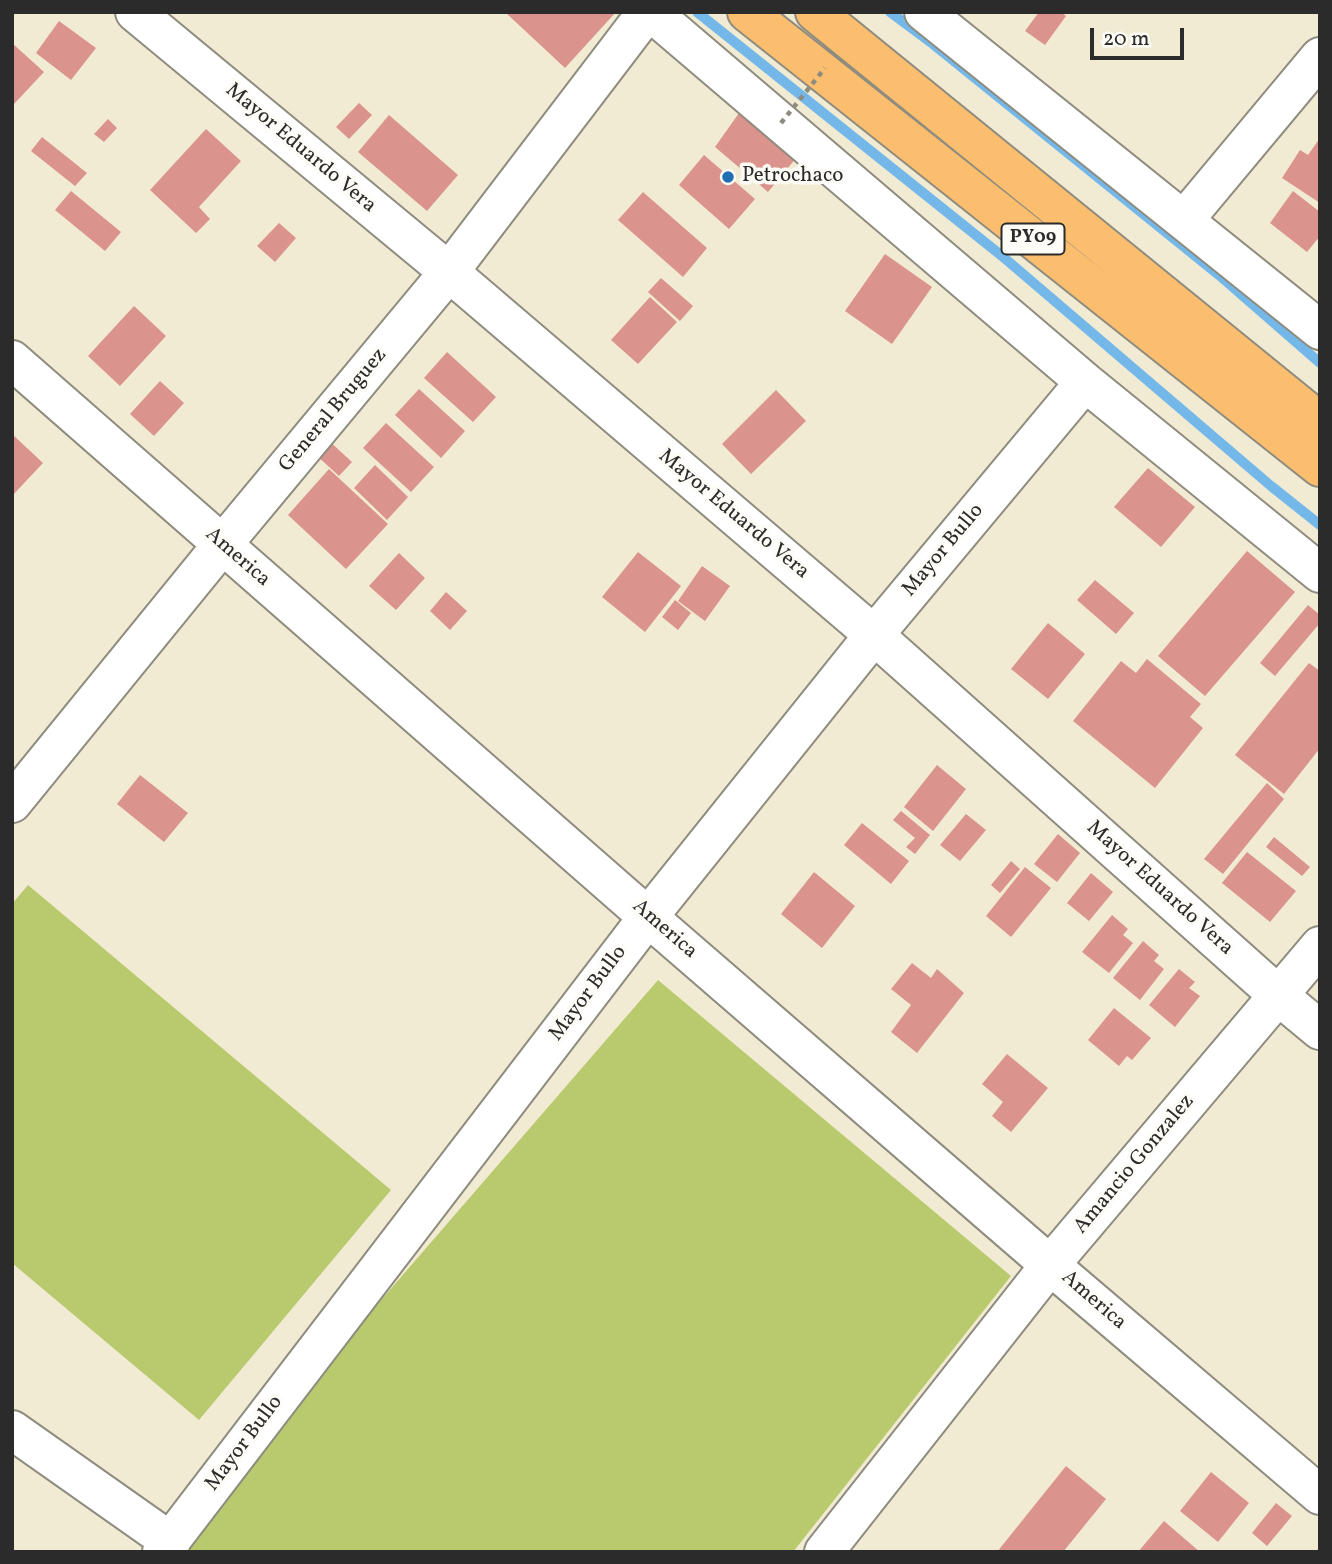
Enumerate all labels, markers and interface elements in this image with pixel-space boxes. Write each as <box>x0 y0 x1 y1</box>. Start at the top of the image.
scale bar <box>1094 14 1188 58</box>
text: 20 m <box>1103 25 1149 54</box>
street label: Mayor Eduardo Vera <box>219 79 381 219</box>
place label: Petrochaco <box>742 164 843 190</box>
marker: Petrochaco <box>720 169 736 185</box>
road number: PY09 <box>1002 224 1064 255</box>
street label: General Bruguez <box>275 344 393 478</box>
street label: Mayor Eduardo Vera <box>652 445 814 585</box>
street label: Mayor Bullo <box>898 499 990 603</box>
street label: America <box>199 523 275 593</box>
street label: Mayor Eduardo Vera <box>1080 816 1238 962</box>
street label: America <box>626 895 702 965</box>
street label: Mayor Bullo <box>545 941 633 1047</box>
street label: Amancio Gonzalez <box>1069 1090 1201 1240</box>
street label: America <box>1055 1266 1131 1336</box>
street label: Mayor Bullo <box>201 1391 289 1497</box>

